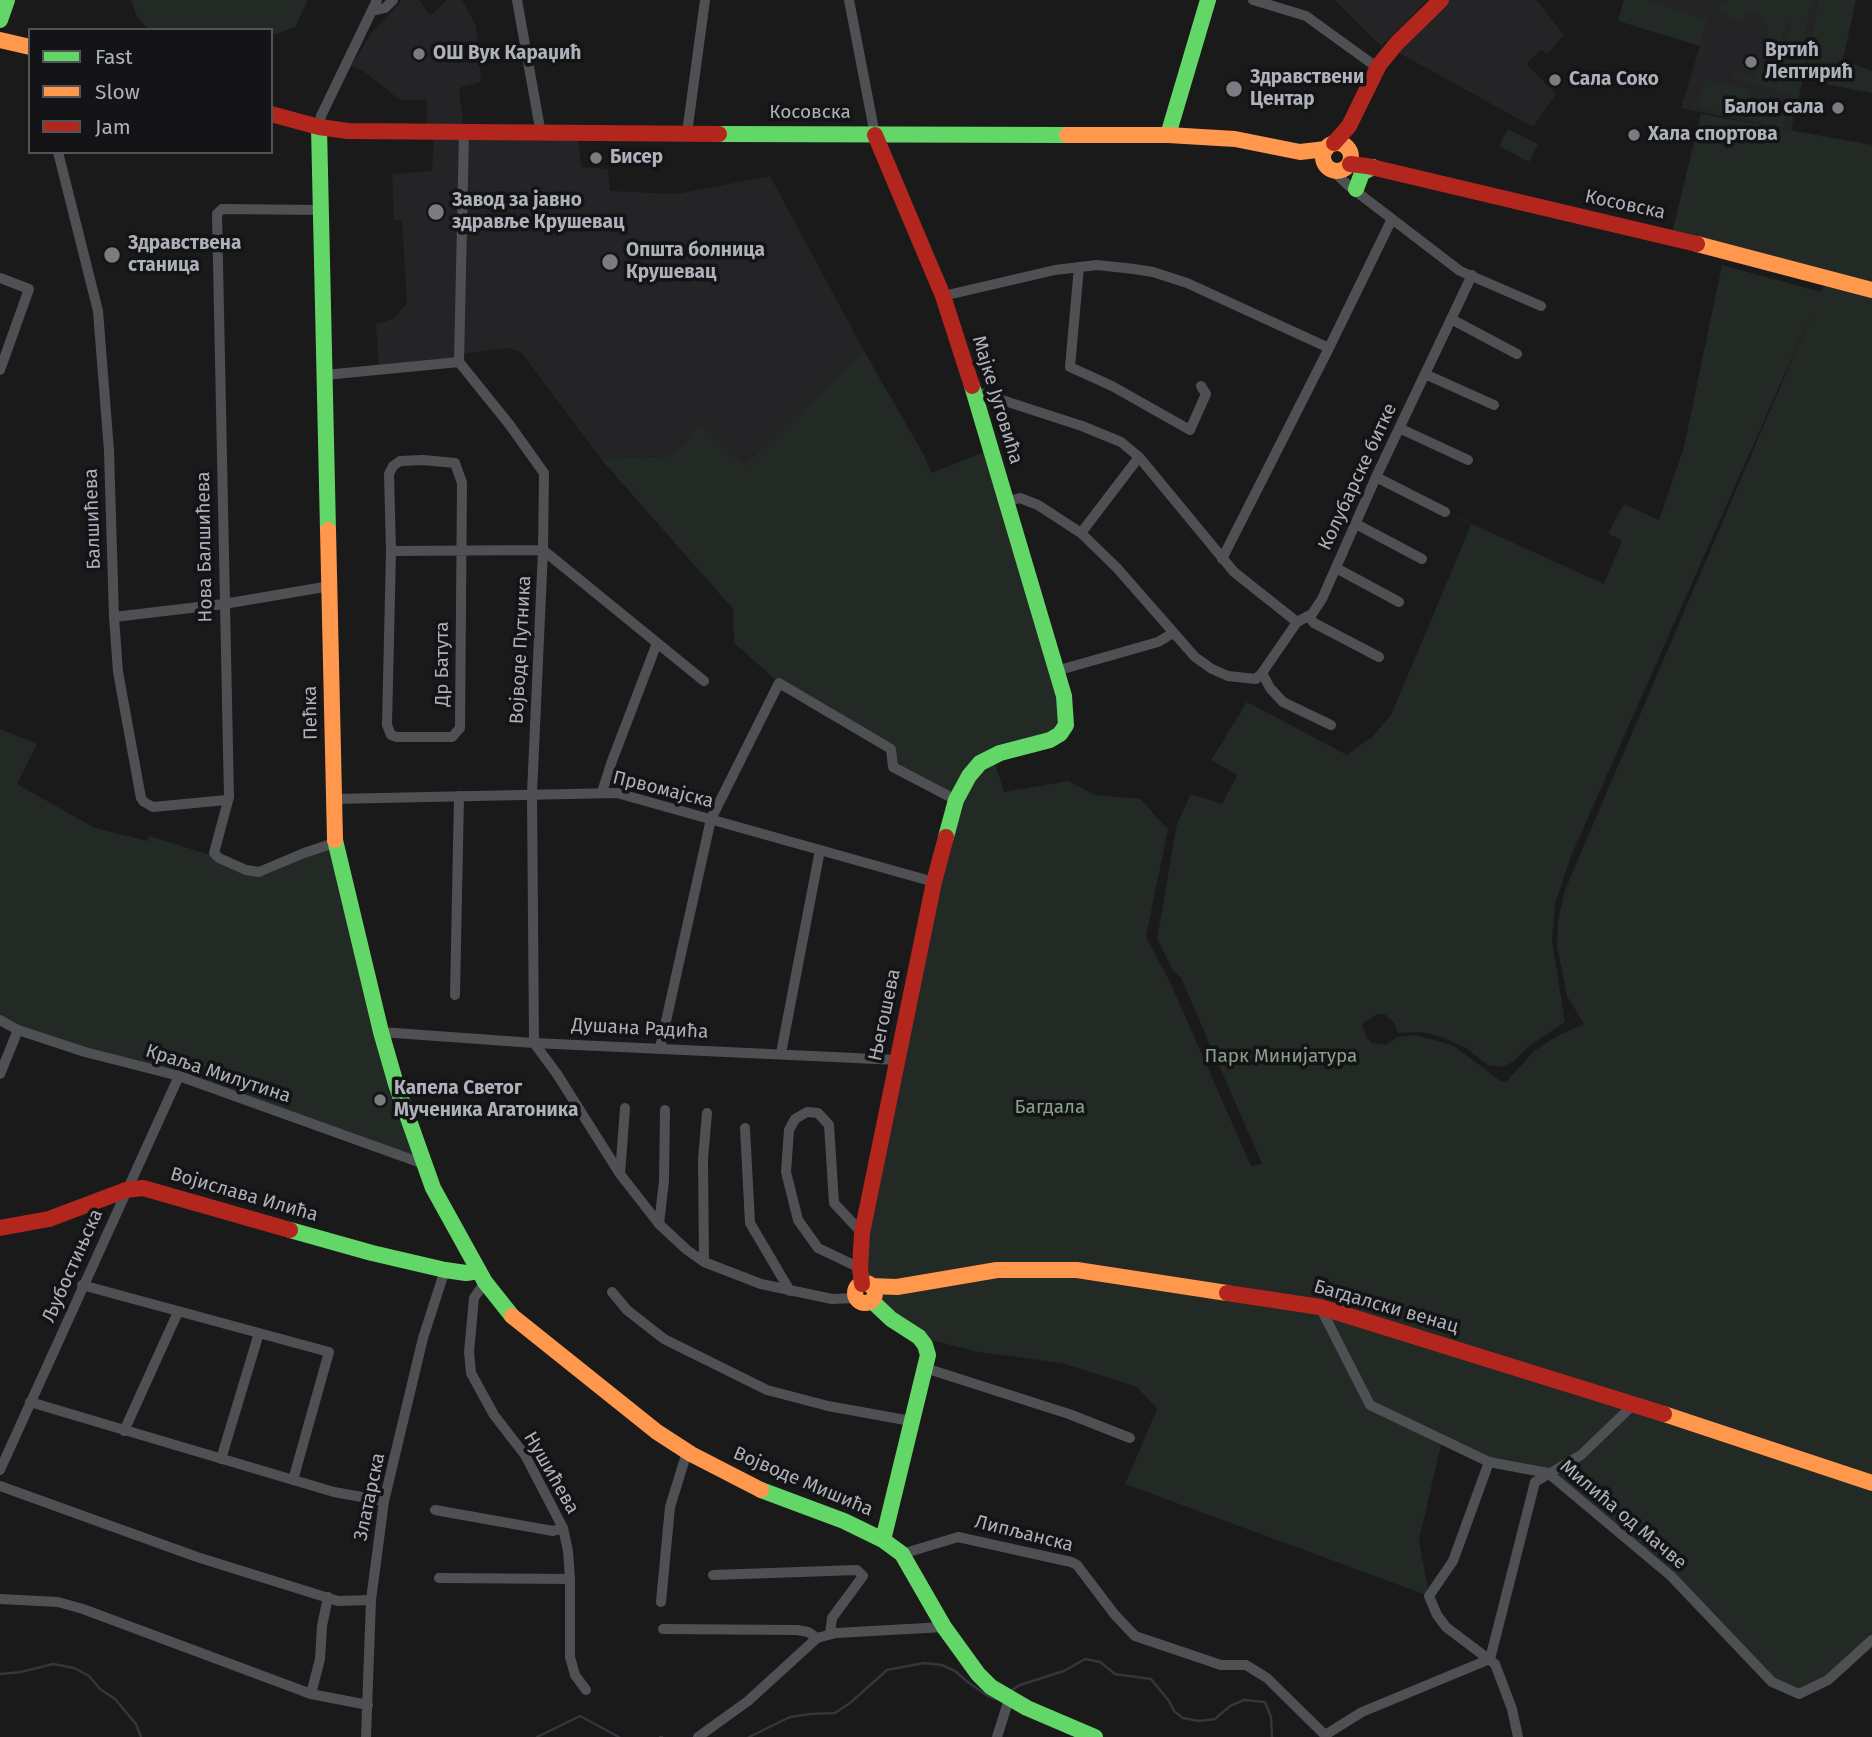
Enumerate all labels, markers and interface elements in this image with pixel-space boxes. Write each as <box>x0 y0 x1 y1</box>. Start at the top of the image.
legend <box>28 28 273 154</box>
place label: Вртић Лептирић <box>1765 40 1853 84</box>
place label: ОШ Вук Караџић <box>433 43 581 65</box>
text: Fast <box>95 44 133 70</box>
marker: ОШ Вук Караџић <box>411 46 427 62</box>
marker: Вртић Лептирић <box>1743 54 1759 70</box>
place label: Здравствени Центар <box>1250 67 1364 111</box>
place label: Сала Соко <box>1569 69 1659 91</box>
marker: Сала Соко <box>1547 72 1563 88</box>
text: Slow <box>95 79 140 105</box>
marker: Здравствени Центар <box>1224 79 1244 99</box>
place label: Балон сала <box>1724 97 1824 119</box>
marker: Балон сала <box>1830 100 1846 116</box>
street label: Косовска <box>769 102 851 124</box>
text: Jam <box>95 114 131 140</box>
place label: Хала спортова <box>1648 124 1778 146</box>
marker: Хала спортова <box>1626 127 1642 143</box>
place label: Бисер <box>610 147 663 169</box>
marker: Бисер <box>588 150 604 166</box>
street label: Косовска <box>1583 185 1667 225</box>
place label: Завод за јавно здравље Крушевац <box>452 190 624 234</box>
marker: Завод за јавно здравље Крушевац <box>426 202 446 222</box>
place label: Здравствена станица <box>128 233 241 277</box>
place label: Општа болница Крушевац <box>626 240 765 284</box>
marker: Здравствена станица <box>102 245 122 265</box>
marker: Општа болница Крушевац <box>600 252 620 272</box>
street label: Мајке Југовића <box>967 333 1027 467</box>
street label: Колубарске битке <box>1314 400 1402 554</box>
street label: Балшићева <box>80 468 106 570</box>
street label: Нова Балшићева <box>192 471 218 623</box>
street label: Војводе Путника <box>506 575 536 725</box>
street label: Др Батута <box>432 622 454 706</box>
street label: Пећка <box>299 686 323 740</box>
street label: Првомајска <box>610 766 716 814</box>
street label: Његошева <box>864 967 906 1063</box>
street label: Душана Радића <box>571 1014 709 1044</box>
street label: Краља Милутина <box>143 1040 293 1108</box>
park label: Парк Минијатура <box>1205 1046 1357 1068</box>
place label: Капела Светог Мученика Агатоника <box>394 1078 578 1122</box>
marker: Капела Светог Мученика Агатоника <box>372 1092 388 1108</box>
park label: Багдала <box>1015 1097 1085 1119</box>
street label: Војислава Илића <box>168 1163 320 1227</box>
street label: Љубостињска <box>38 1206 108 1326</box>
street label: Багдалски венац <box>1311 1275 1461 1339</box>
street label: Нушићева <box>518 1428 584 1518</box>
street label: Војводе Мишића <box>730 1442 876 1522</box>
street label: Златарска <box>350 1451 390 1543</box>
street label: Милића од Мачве <box>1555 1455 1691 1575</box>
street label: Липљанска <box>972 1511 1076 1557</box>

